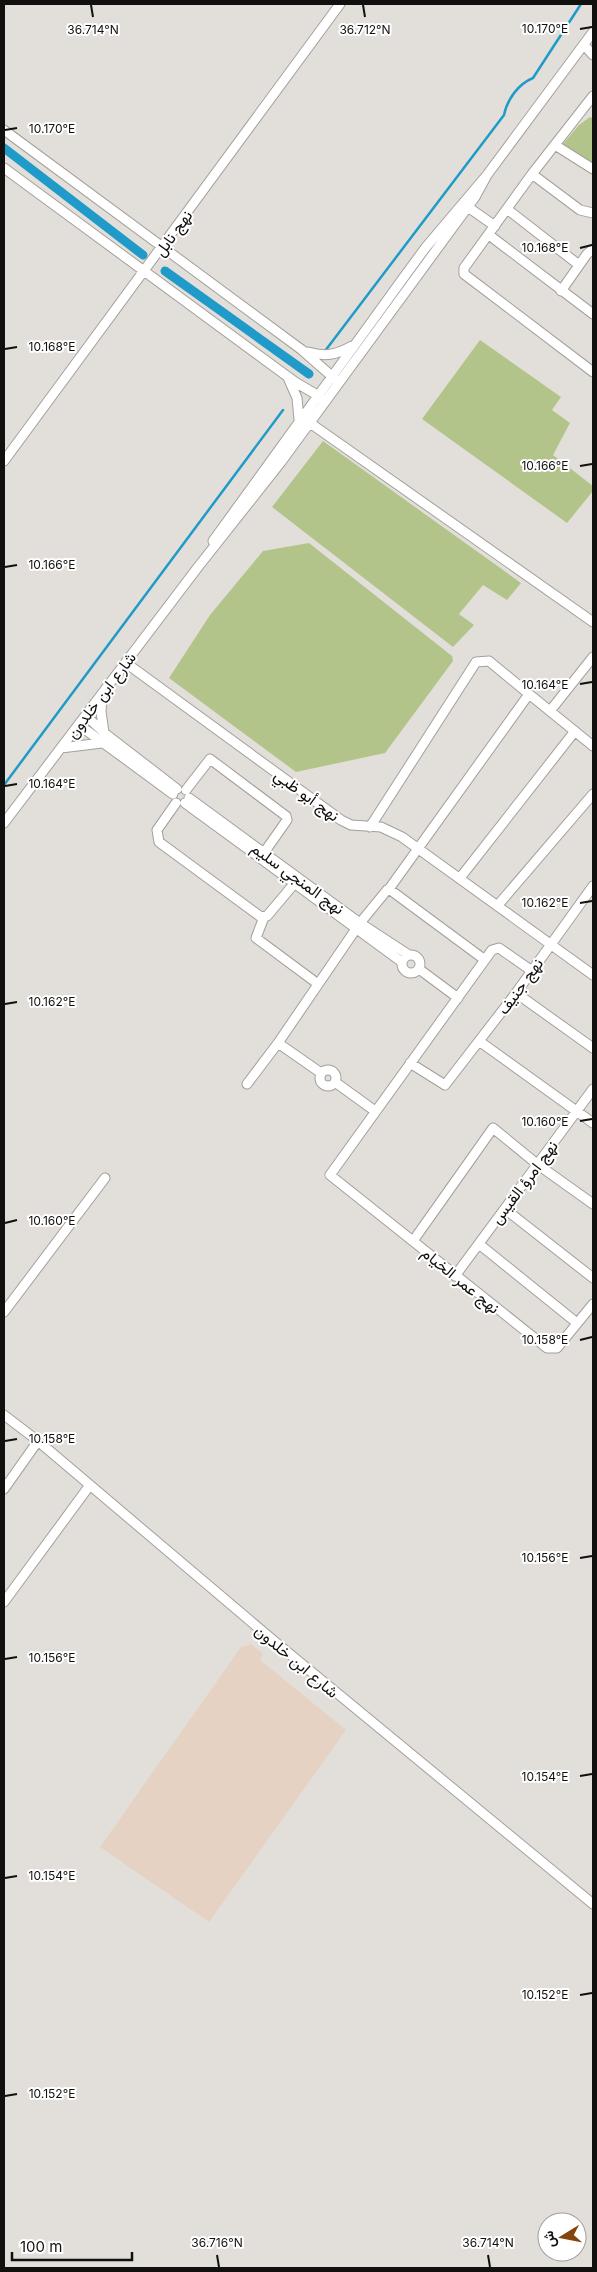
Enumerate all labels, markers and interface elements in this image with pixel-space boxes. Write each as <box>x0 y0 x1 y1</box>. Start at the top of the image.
text: 10.170°E <box>522 21 568 36</box>
text: 36.714°N <box>67 22 119 37</box>
text: 36.712°N <box>339 22 391 37</box>
text: 10.170°E <box>29 121 75 136</box>
street label: نهج نابل <box>150 206 198 261</box>
text: 10.168°E <box>522 240 568 255</box>
text: 10.168°E <box>29 339 75 354</box>
text: 10.166°E <box>521 458 569 473</box>
text: 10.166°E <box>28 557 76 572</box>
street label: شارع ابن خلدون <box>62 648 142 744</box>
text: 10.164°E <box>521 677 569 692</box>
street label: نهج أبو ظبي <box>268 765 344 829</box>
text: 10.164°E <box>28 776 76 791</box>
street label: نهج المنجي سليم <box>245 837 349 922</box>
text: 10.162°E <box>522 895 568 910</box>
street label: نهج جنيف <box>493 954 549 1019</box>
text: 10.162°E <box>29 994 75 1009</box>
text: 10.160°E <box>521 1114 569 1129</box>
street label: نهج امرؤ القيس <box>486 1136 564 1229</box>
text: 10.160°E <box>28 1213 76 1228</box>
street label: نهج عمر الخيام <box>417 1242 504 1319</box>
text: 10.158°E <box>522 1332 568 1347</box>
text: 10.158°E <box>29 1431 75 1446</box>
text: 10.156°E <box>522 1550 568 1565</box>
street label: شارع ابن خلدون <box>250 1620 343 1703</box>
text: 10.156°E <box>29 1650 75 1665</box>
text: 10.154°E <box>522 1769 568 1784</box>
text: 10.154°E <box>29 1868 75 1883</box>
text: 10.152°E <box>522 1987 568 2002</box>
text: 10.152°E <box>29 2086 75 2101</box>
north arrow <box>537 2212 587 2262</box>
text: ش <box>539 2229 560 2249</box>
scale bar <box>12 2230 132 2262</box>
text: 36.716°N <box>191 2235 243 2250</box>
text: 36.714°N <box>462 2235 514 2250</box>
text: 100 m <box>20 2237 62 2256</box>

